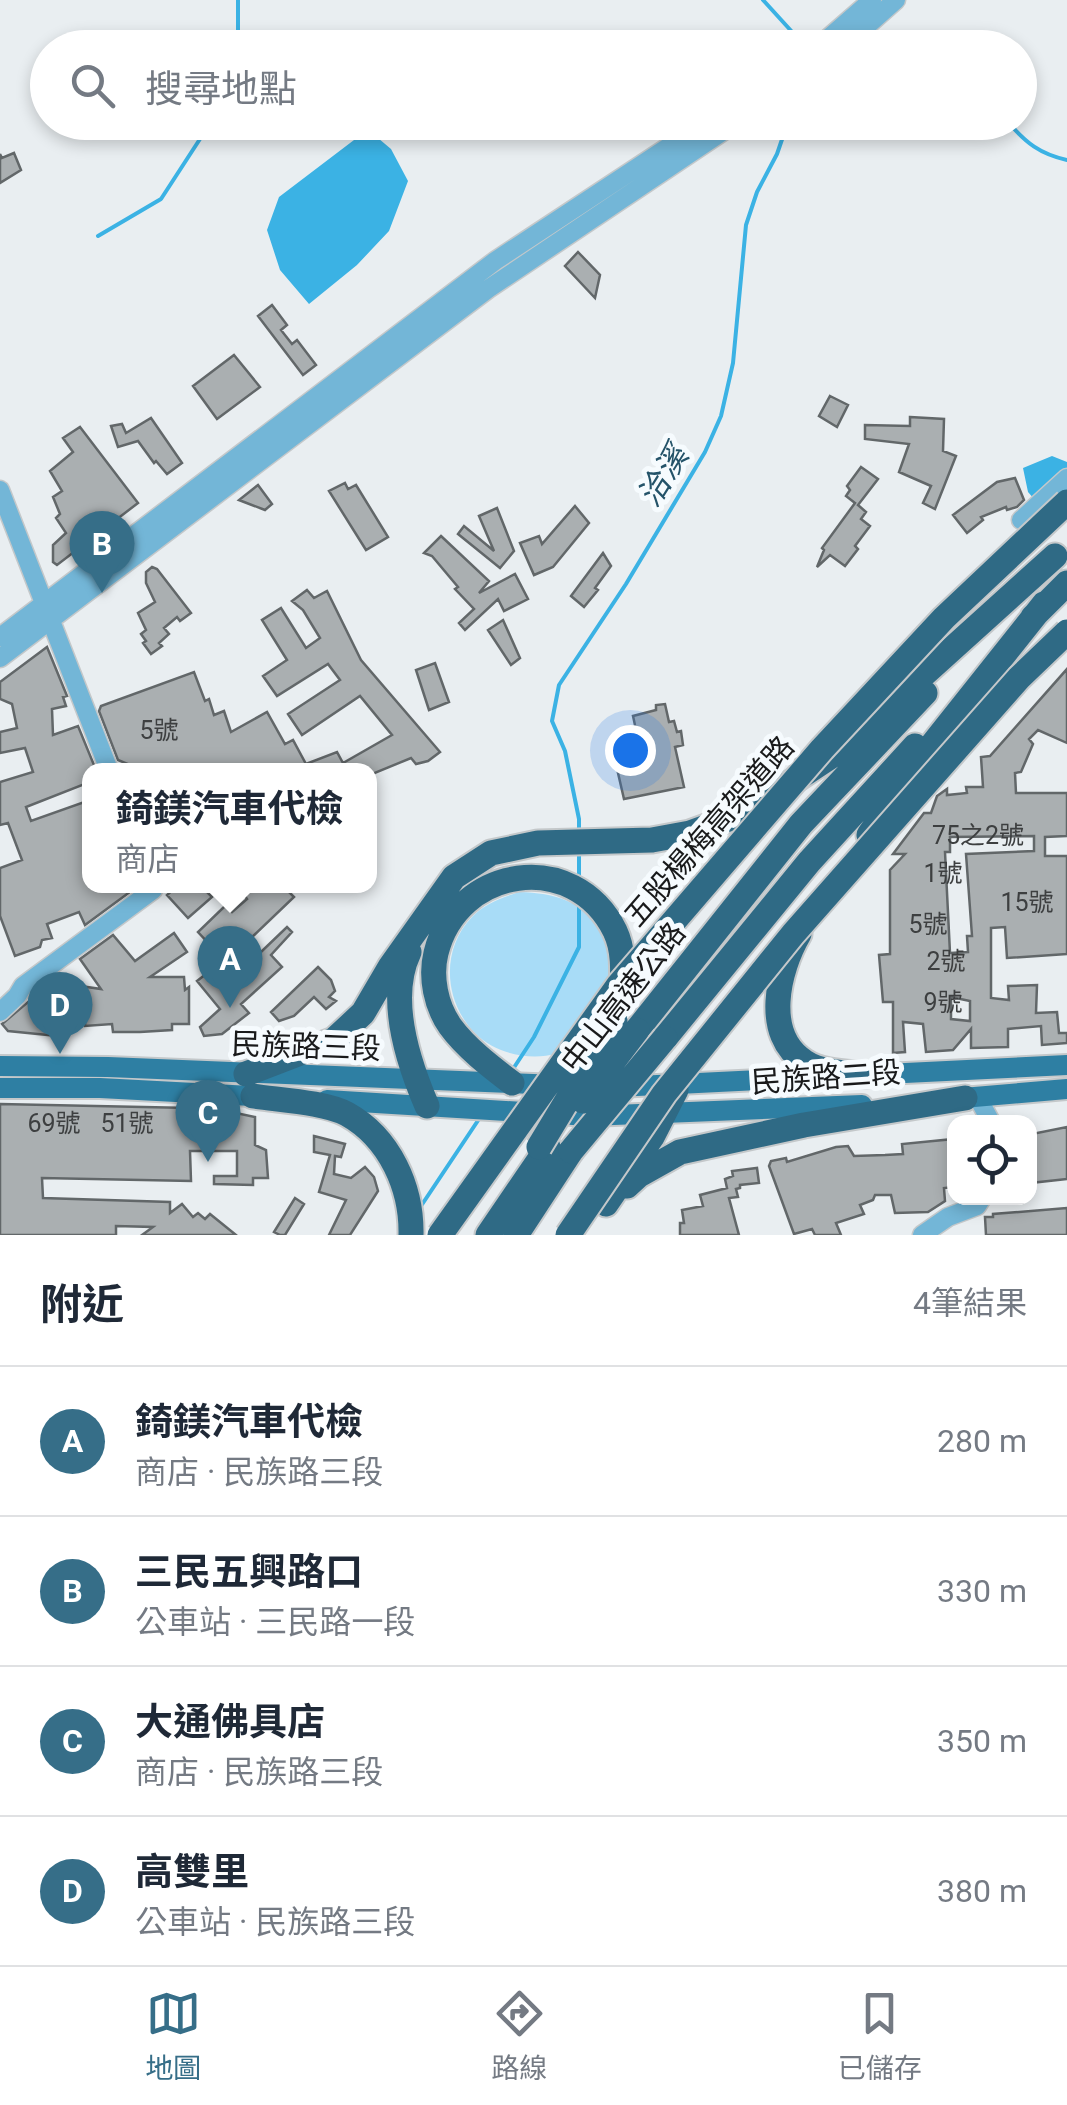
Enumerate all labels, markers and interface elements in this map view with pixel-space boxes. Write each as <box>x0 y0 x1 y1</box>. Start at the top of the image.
search box <box>30 30 1037 140</box>
icon: search <box>65 58 120 113</box>
text: 搜尋地點 <box>145 67 297 111</box>
water label: 洽溪 <box>630 435 698 513</box>
pin: B <box>70 510 134 593</box>
house number: 5號 <box>139 716 179 745</box>
your location <box>605 725 656 776</box>
street label: 五股楊梅高架道路 <box>617 729 801 933</box>
popup <box>82 763 377 893</box>
text: 錡鎂汽車代檢 <box>115 787 344 831</box>
house number: 75之2號 <box>932 821 1024 850</box>
text: 商店 <box>115 840 180 878</box>
house number: 1號 <box>923 859 963 888</box>
house number: 15號 <box>1000 888 1054 917</box>
house number: 5號 <box>908 910 948 939</box>
street label: 中山高速公路 <box>554 915 692 1079</box>
pin: A <box>198 926 262 1008</box>
house number: 2號 <box>926 947 966 976</box>
pin: D <box>28 972 92 1054</box>
house number: 9號 <box>923 988 963 1017</box>
street label: 民族路三段 <box>230 1026 382 1066</box>
street label: 民族路二段 <box>750 1054 902 1100</box>
pin: C <box>176 1080 240 1162</box>
house number: 69號 <box>27 1109 81 1138</box>
house number: 51號 <box>100 1109 154 1138</box>
map controls <box>947 1115 1037 1205</box>
button: locate <box>947 1115 1037 1205</box>
text: 附近 <box>40 1280 124 1329</box>
text: 4筆結果 <box>913 1284 1027 1322</box>
text: 錡鎂汽車代檢 <box>135 1400 363 1444</box>
text: A <box>62 1422 83 1460</box>
text: 280 m <box>937 1422 1027 1460</box>
text: 商店 · 民族路三段 <box>135 1453 383 1491</box>
text: 三民五興路口 <box>135 1550 363 1594</box>
text: B <box>62 1572 83 1610</box>
text: 330 m <box>937 1572 1027 1610</box>
text: 公車站 · 三民路一段 <box>135 1603 415 1641</box>
text: 大通佛具店 <box>135 1700 325 1744</box>
text: C <box>62 1722 83 1760</box>
text: 350 m <box>937 1722 1027 1760</box>
text: 商店 · 民族路三段 <box>135 1753 383 1791</box>
text: 高雙里 <box>135 1850 249 1894</box>
text: D <box>62 1872 83 1910</box>
text: 380 m <box>937 1872 1027 1910</box>
text: 公車站 · 民族路三段 <box>135 1903 415 1941</box>
tab: 地圖 <box>145 1986 201 2086</box>
tab: 路線 <box>491 1986 548 2086</box>
tab: 已儲存 <box>838 1986 922 2086</box>

